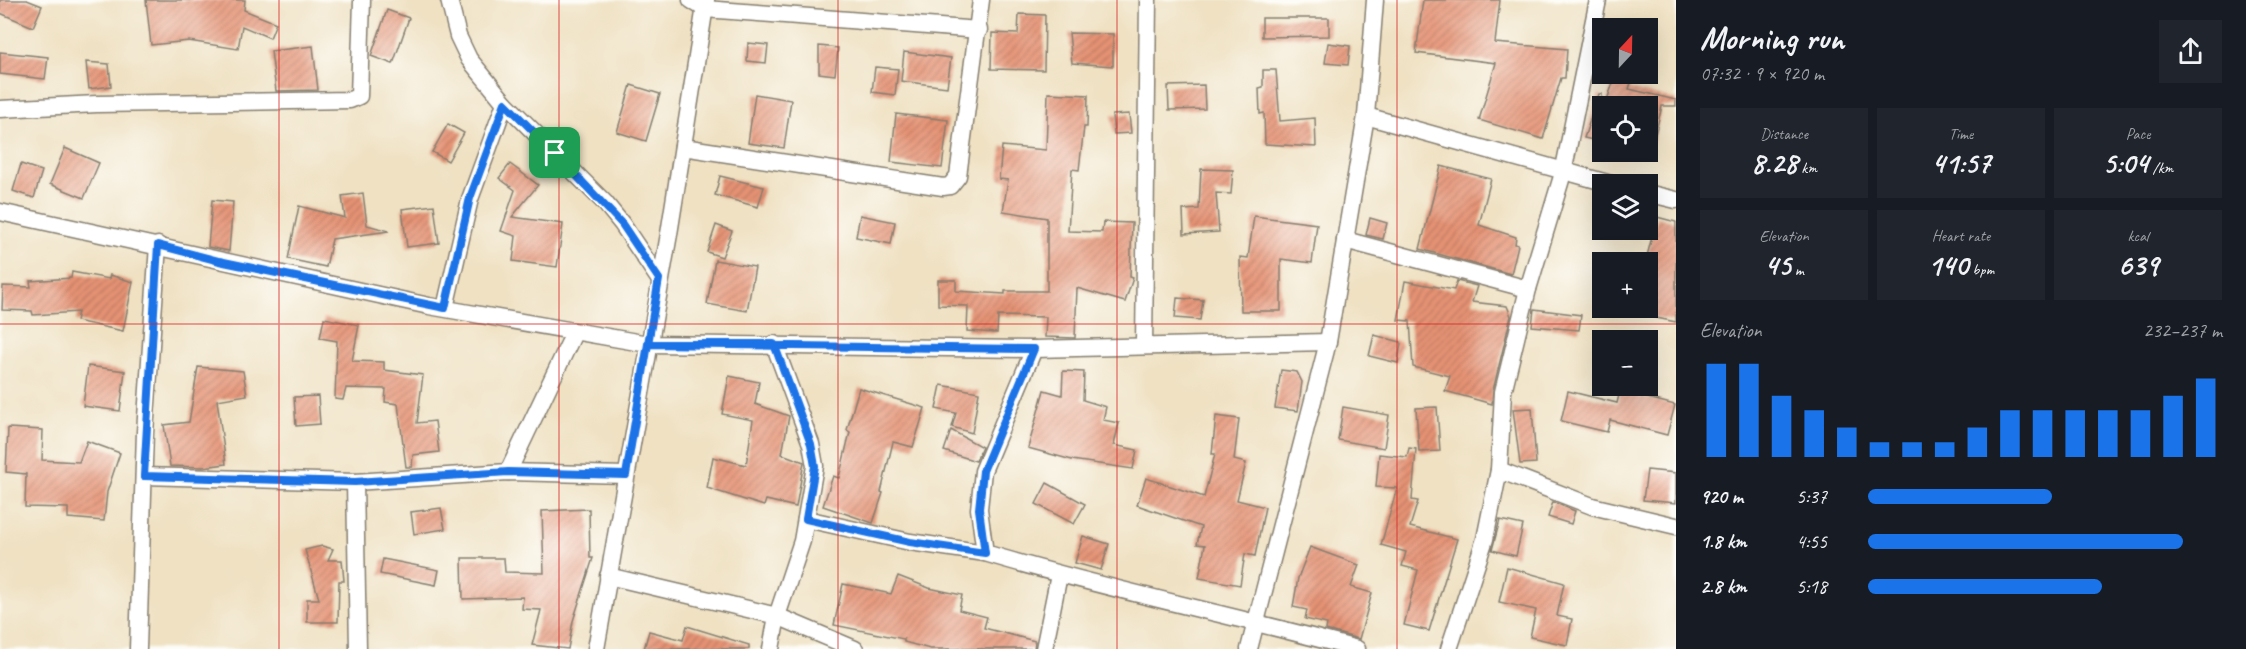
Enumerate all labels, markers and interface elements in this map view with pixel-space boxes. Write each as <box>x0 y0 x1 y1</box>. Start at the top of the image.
text: Morning run <box>1700 17 1844 59</box>
north arrow <box>1592 18 1658 84</box>
map controls <box>1592 18 1658 396</box>
button: share <box>2159 20 2222 83</box>
text: 07:32 · 9 × 920 m <box>1700 61 1824 86</box>
button: locate <box>1592 96 1658 162</box>
text: Distance <box>1760 124 1808 144</box>
text: Time <box>1949 124 1973 144</box>
text: Pace <box>2126 124 2150 144</box>
pin <box>529 127 580 178</box>
icon: arrive <box>538 136 571 169</box>
text: 8.28 <box>1751 144 1797 182</box>
text: 41:57 <box>1931 144 1991 182</box>
text: 5:04 <box>2103 144 2149 182</box>
text: km <box>1797 158 1817 178</box>
text: /km <box>2149 158 2173 178</box>
button: layers <box>1592 174 1658 240</box>
text: Elevation <box>1759 226 1809 246</box>
text: Heart rate <box>1932 226 1990 246</box>
text: kcal <box>2127 226 2149 246</box>
text: 45 <box>1764 246 1791 284</box>
text: 140 <box>1928 246 1968 284</box>
text: 639 <box>2118 246 2158 284</box>
button: + <box>1592 252 1658 318</box>
text: m <box>1791 260 1804 280</box>
text: bpm <box>1968 260 1994 280</box>
text: Elevation <box>1700 318 1762 343</box>
text: 232–237 m <box>2143 318 2222 343</box>
button: − <box>1592 330 1658 396</box>
text: 920 m <box>1700 484 1743 509</box>
text: 5:37 <box>1796 484 1827 509</box>
text: 1.8 km <box>1700 529 1747 554</box>
text: 4:55 <box>1796 529 1827 554</box>
text: 2.8 km <box>1700 574 1747 599</box>
text: 5:18 <box>1796 574 1827 599</box>

